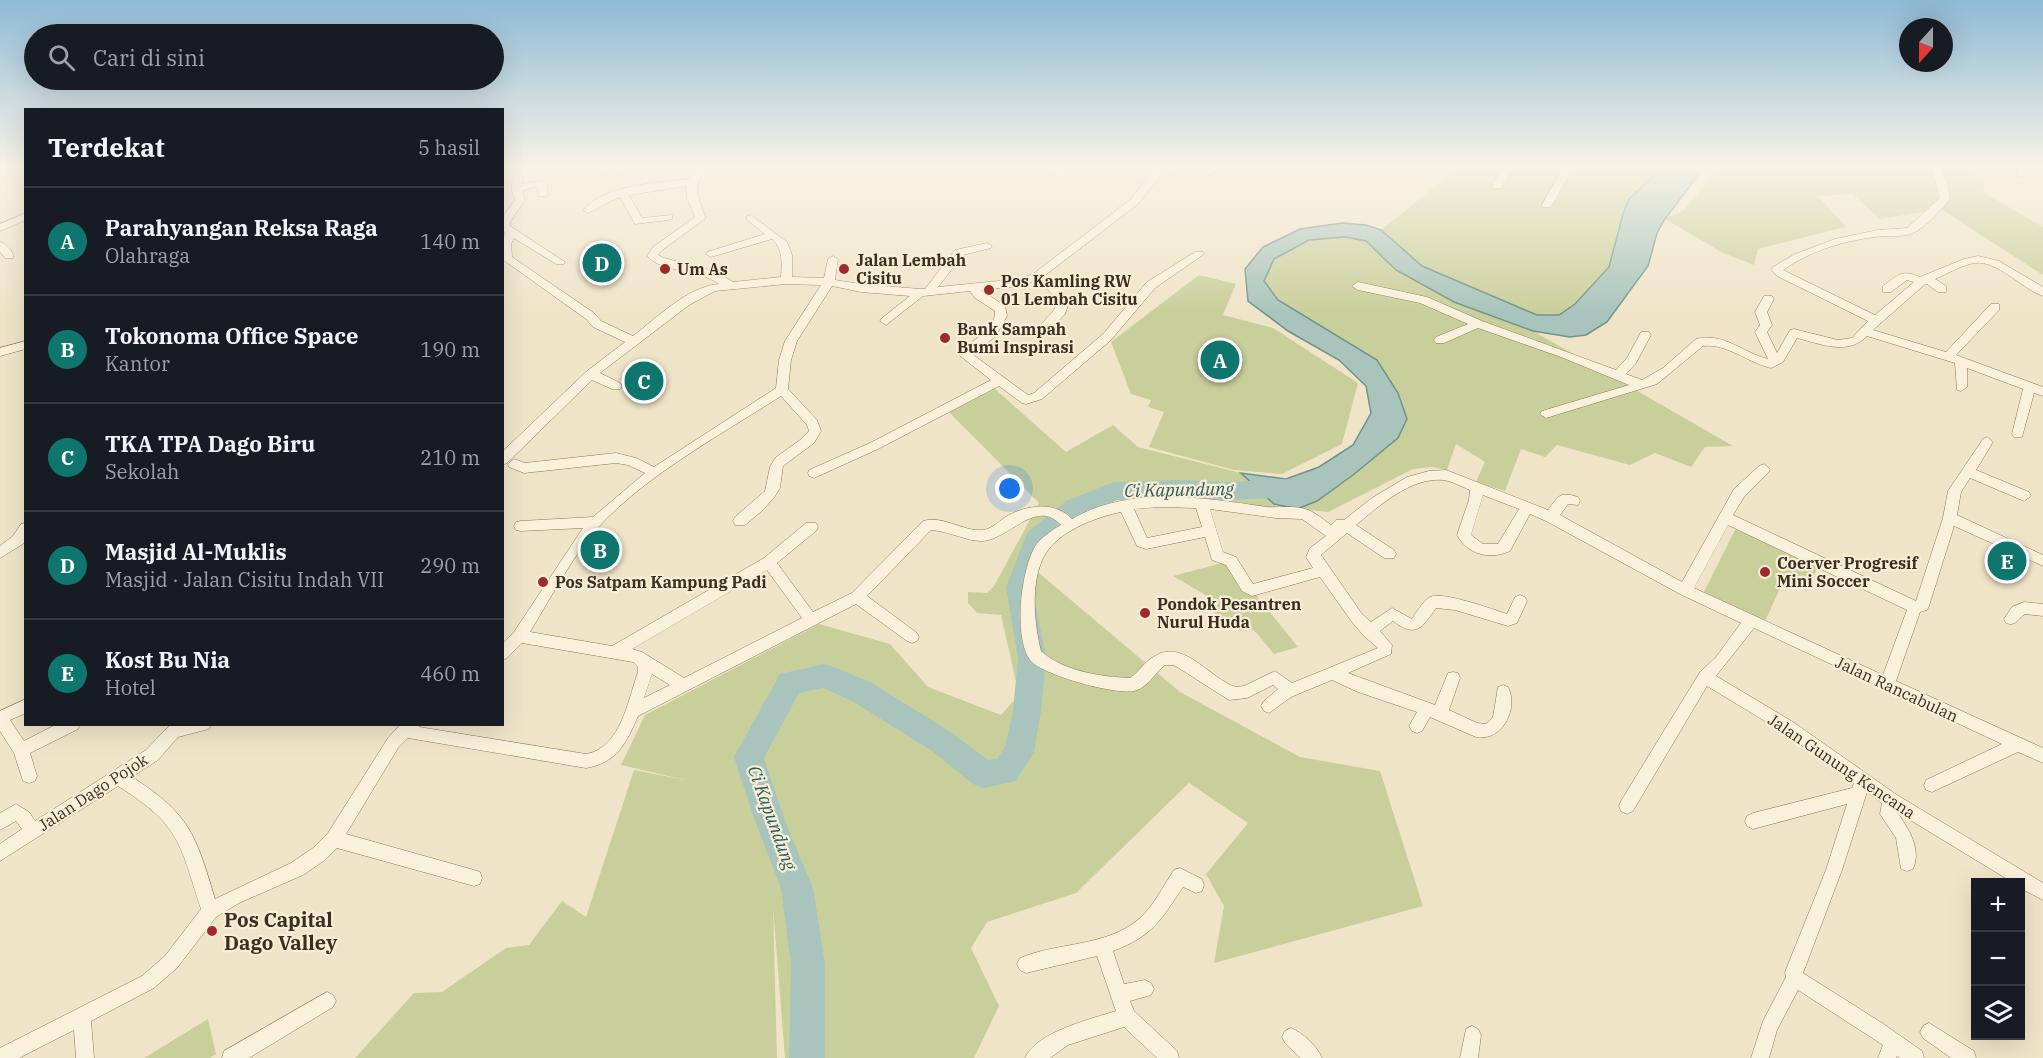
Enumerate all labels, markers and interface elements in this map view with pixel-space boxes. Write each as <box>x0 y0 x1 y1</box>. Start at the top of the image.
north arrow <box>1899 18 1953 72</box>
search box <box>24 24 504 90</box>
icon: search <box>45 41 78 74</box>
text: Cari di sini <box>93 43 205 72</box>
text: Terdekat <box>48 130 165 164</box>
text: 5 hasil <box>418 134 480 161</box>
text: Parahyangan Reksa Raga <box>105 213 378 242</box>
text: A <box>61 228 74 255</box>
text: 140 m <box>420 228 480 255</box>
pin: D <box>582 240 622 286</box>
text: Olahraga <box>105 242 190 269</box>
place label: Jalan Lembah Cisitu <box>856 250 966 288</box>
place label: Um As <box>677 259 728 279</box>
marker: Um As <box>658 262 672 276</box>
marker: Jalan Lembah Cisitu <box>837 262 851 276</box>
place label: Pos Kamling RW 01 Lembah Cisitu <box>1001 271 1138 309</box>
marker: Pos Kamling RW 01 Lembah Cisitu <box>982 283 996 297</box>
place label: Bank Sampah Bumi Inspirasi <box>957 319 1074 357</box>
text: Tokonoma Office Space <box>105 321 358 350</box>
marker: Bank Sampah Bumi Inspirasi <box>938 331 952 345</box>
text: B <box>60 336 75 363</box>
text: 190 m <box>420 336 480 363</box>
pin: A <box>1200 338 1240 382</box>
text: Kantor <box>105 350 170 377</box>
pin: C <box>624 358 664 404</box>
text: TKA TPA Dago Biru <box>105 429 315 458</box>
text: C <box>61 444 74 471</box>
text: 210 m <box>420 444 480 471</box>
text: Sekolah <box>105 458 180 485</box>
your location <box>995 474 1024 503</box>
water label: Ci Kapundung <box>1124 477 1235 502</box>
pin: B <box>580 528 620 572</box>
text: Masjid Al-Muklis <box>105 537 287 566</box>
pin: E <box>1988 538 2026 584</box>
text: D <box>60 552 75 579</box>
text: 290 m <box>420 552 480 579</box>
place label: Coerver Progresif Mini Soccer <box>1777 553 1919 591</box>
marker: Coerver Progresif Mini Soccer <box>1758 565 1772 579</box>
text: Masjid · Jalan Cisitu Indah VII <box>105 566 384 593</box>
place label: Pos Satpam Kampung Padi <box>555 572 767 592</box>
marker: Pos Satpam Kampung Padi <box>536 575 550 589</box>
place label: Pondok Pesantren Nurul Huda <box>1157 594 1302 632</box>
marker: Pondok Pesantren Nurul Huda <box>1138 606 1152 620</box>
text: Kost Bu Nia <box>105 645 230 674</box>
street label: Jalan Rancabulan <box>1832 652 1962 726</box>
text: E <box>61 660 74 687</box>
text: 460 m <box>420 660 480 687</box>
text: Hotel <box>105 674 156 701</box>
street label: Jalan Gunung Kencana <box>1765 709 1920 823</box>
street label: Jalan Dago Pojok <box>34 749 152 835</box>
water label: Ci Kapundung <box>743 762 802 874</box>
map controls <box>1971 878 2025 1040</box>
button: + <box>1971 878 2025 932</box>
place label: Pos Capital Dago Valley <box>224 906 338 956</box>
marker: Pos Capital Dago Valley <box>205 924 219 938</box>
button: − <box>1971 932 2025 986</box>
button: layers <box>1971 986 2025 1040</box>

